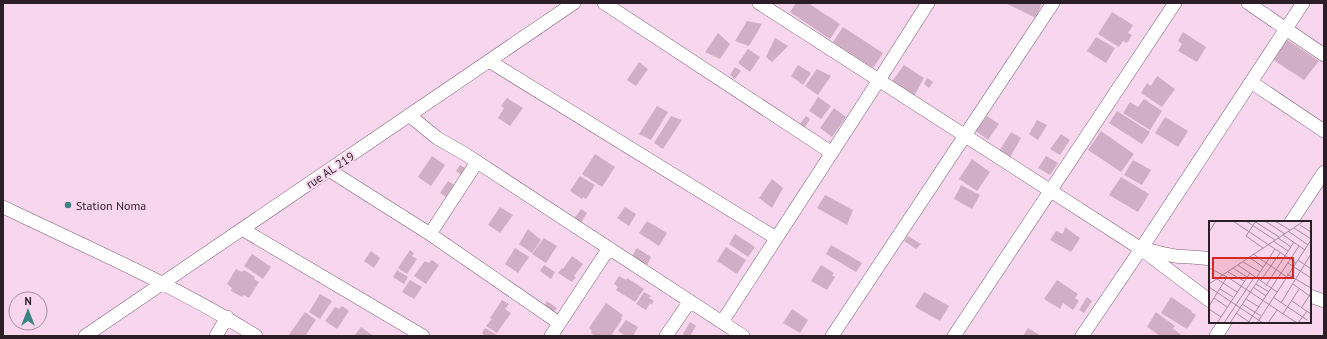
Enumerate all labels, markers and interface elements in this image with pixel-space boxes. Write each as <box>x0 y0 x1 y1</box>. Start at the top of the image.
street label: rue AL 219 <box>303 148 357 192</box>
place label: Station Noma <box>76 198 146 213</box>
marker: Station Noma <box>63 200 73 210</box>
inset map <box>1209 221 1311 323</box>
north arrow <box>8 291 48 331</box>
text: N <box>24 294 32 308</box>

